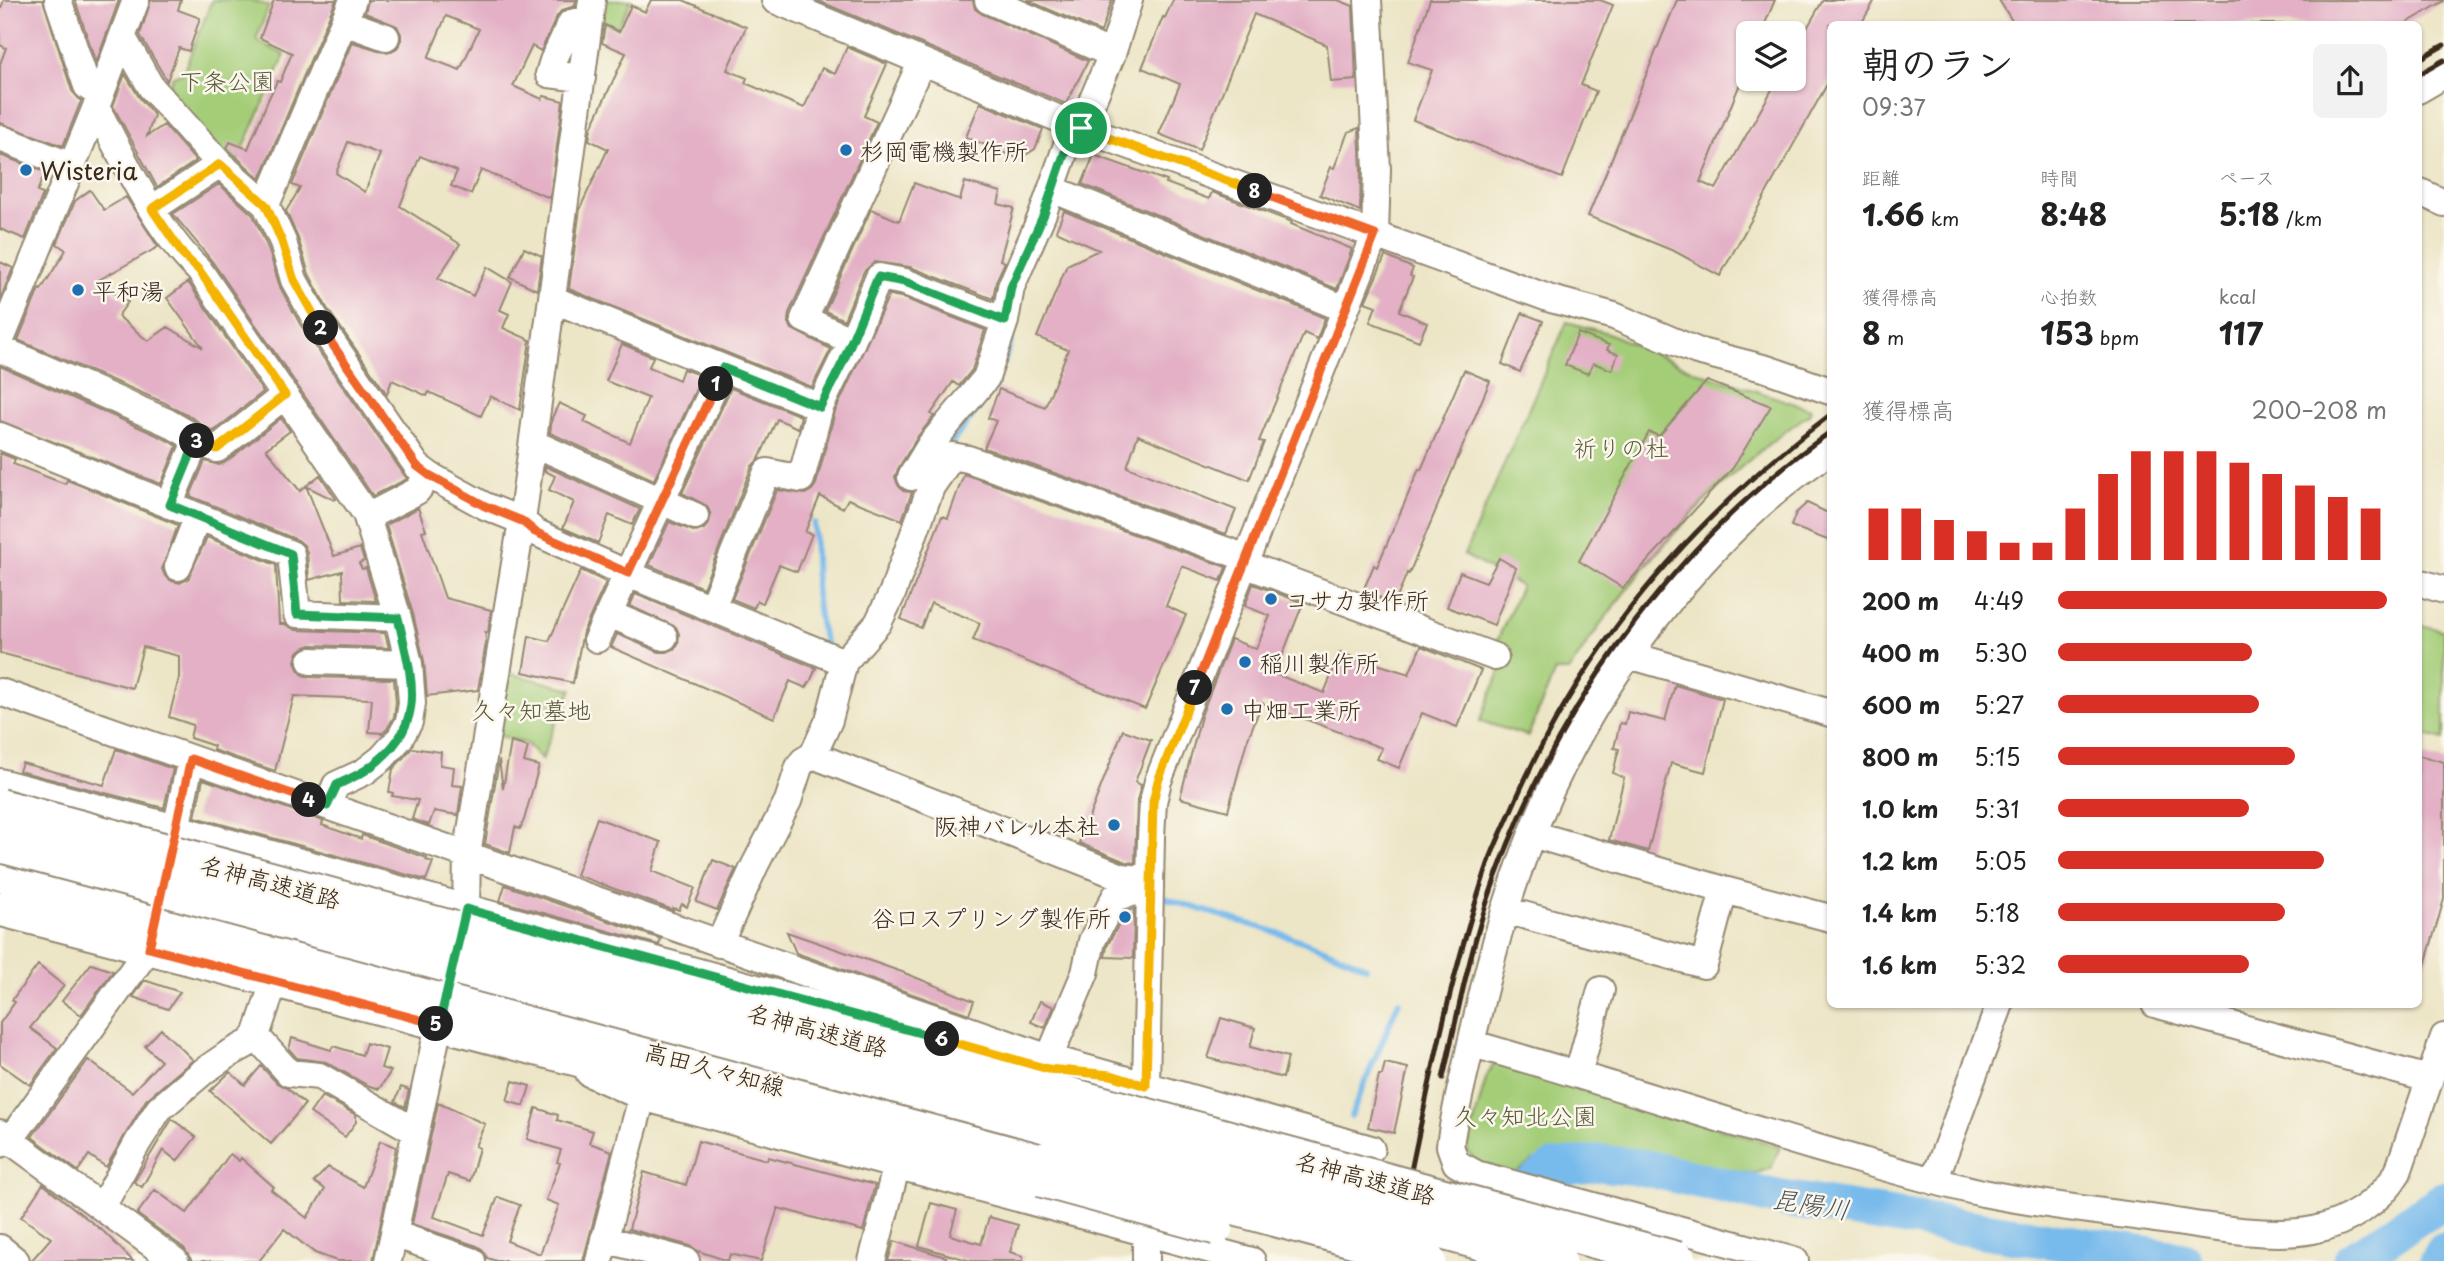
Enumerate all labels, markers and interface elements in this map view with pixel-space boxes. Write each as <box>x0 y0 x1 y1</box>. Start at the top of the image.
map controls <box>1736 21 1806 91</box>
button: layers <box>1736 21 1806 91</box>
text: 朝のラン <box>1862 34 2014 91</box>
button: share <box>2313 44 2387 118</box>
park label: 下条公園 <box>179 62 275 98</box>
text: 09:37 <box>1862 89 1926 124</box>
pin <box>1051 98 1111 158</box>
icon: arrive <box>1062 109 1100 147</box>
place label: 杉岡電機製作所 <box>860 132 1028 168</box>
marker: 杉岡電機製作所 <box>838 142 854 158</box>
place label: Wisteria <box>40 152 138 188</box>
marker: Wisteria <box>18 162 34 178</box>
text: 距離 <box>1862 163 1900 191</box>
text: 時間 <box>2040 163 2078 191</box>
text: ペース <box>2219 163 2275 191</box>
pin: 8 <box>1238 174 1272 208</box>
text: 8 <box>1249 176 1260 204</box>
text: 1.66 <box>1862 191 1925 236</box>
text: 8:48 <box>2040 191 2107 236</box>
text: 5:18 <box>2219 191 2280 236</box>
text: km <box>1925 204 1959 232</box>
text: /km <box>2280 204 2322 232</box>
place label: 平和湯 <box>92 272 164 308</box>
marker: 平和湯 <box>70 282 86 298</box>
text: 獲得標高 <box>1862 282 1938 310</box>
text: 心拍数 <box>2040 282 2097 310</box>
text: kcal <box>2219 282 2257 310</box>
pin: 2 <box>304 310 338 346</box>
text: 8 <box>1862 310 1881 355</box>
text: 153 <box>2040 310 2094 355</box>
text: 117 <box>2219 310 2263 355</box>
text: 2 <box>314 313 327 341</box>
text: m <box>1881 323 1904 351</box>
text: bpm <box>2094 323 2139 351</box>
pin: 1 <box>698 366 734 402</box>
text: 1 <box>711 369 720 397</box>
text: 獲得標高 <box>1862 392 1954 427</box>
text: 200–208 m <box>2252 392 2387 427</box>
pin: 3 <box>180 424 214 458</box>
text: 3 <box>190 426 203 454</box>
park label: 祈りの杜 <box>1573 429 1669 465</box>
place label: コサカ製作所 <box>1285 581 1429 617</box>
text: 200 m <box>1862 583 1939 618</box>
text: 4:49 <box>1974 583 2024 618</box>
marker: コサカ製作所 <box>1263 591 1279 607</box>
text: 400 m <box>1862 635 1940 670</box>
text: 5:30 <box>1974 635 2027 670</box>
place label: 稲川製作所 <box>1259 644 1379 680</box>
marker: 稲川製作所 <box>1237 654 1253 670</box>
pin: 7 <box>1178 670 1212 706</box>
text: 7 <box>1189 673 1200 701</box>
text: 600 m <box>1862 687 1940 722</box>
text: 5:27 <box>1974 687 2024 722</box>
park label: 久々知墓地 <box>471 691 591 727</box>
place label: 中畑工業所 <box>1241 691 1361 727</box>
marker: 中畑工業所 <box>1219 701 1235 717</box>
text: 800 m <box>1862 739 1939 774</box>
text: 5:15 <box>1974 739 2020 774</box>
pin: 4 <box>292 782 326 818</box>
text: 4 <box>302 785 315 813</box>
text: 1.0 km <box>1862 791 1939 826</box>
text: 5:31 <box>1974 791 2019 826</box>
place label: 阪神バレル本社 <box>933 807 1100 843</box>
marker: 阪神バレル本社 <box>1106 817 1122 833</box>
text: 1.2 km <box>1862 843 1938 878</box>
text: 5:05 <box>1974 843 2027 878</box>
street label: 名神高速道路 <box>197 845 345 917</box>
text: 1.4 km <box>1862 895 1937 930</box>
text: 5:18 <box>1974 895 2020 930</box>
place label: 谷口スプリング製作所 <box>871 899 1111 935</box>
marker: 谷口スプリング製作所 <box>1117 909 1133 925</box>
text: 1.6 km <box>1862 947 1937 982</box>
text: 5:32 <box>1974 947 2026 982</box>
street label: 名神高速道路 <box>744 993 892 1065</box>
pin: 5 <box>418 1006 453 1042</box>
text: 5 <box>429 1009 442 1037</box>
pin: 6 <box>925 1021 960 1056</box>
text: 6 <box>935 1024 948 1052</box>
street label: 高田久々知線 <box>641 1032 789 1104</box>
park label: 久々知北公園 <box>1453 1097 1597 1133</box>
street label: 名神高速道路 <box>1292 1141 1440 1213</box>
water label: 昆陽川 <box>1769 1178 1853 1228</box>

